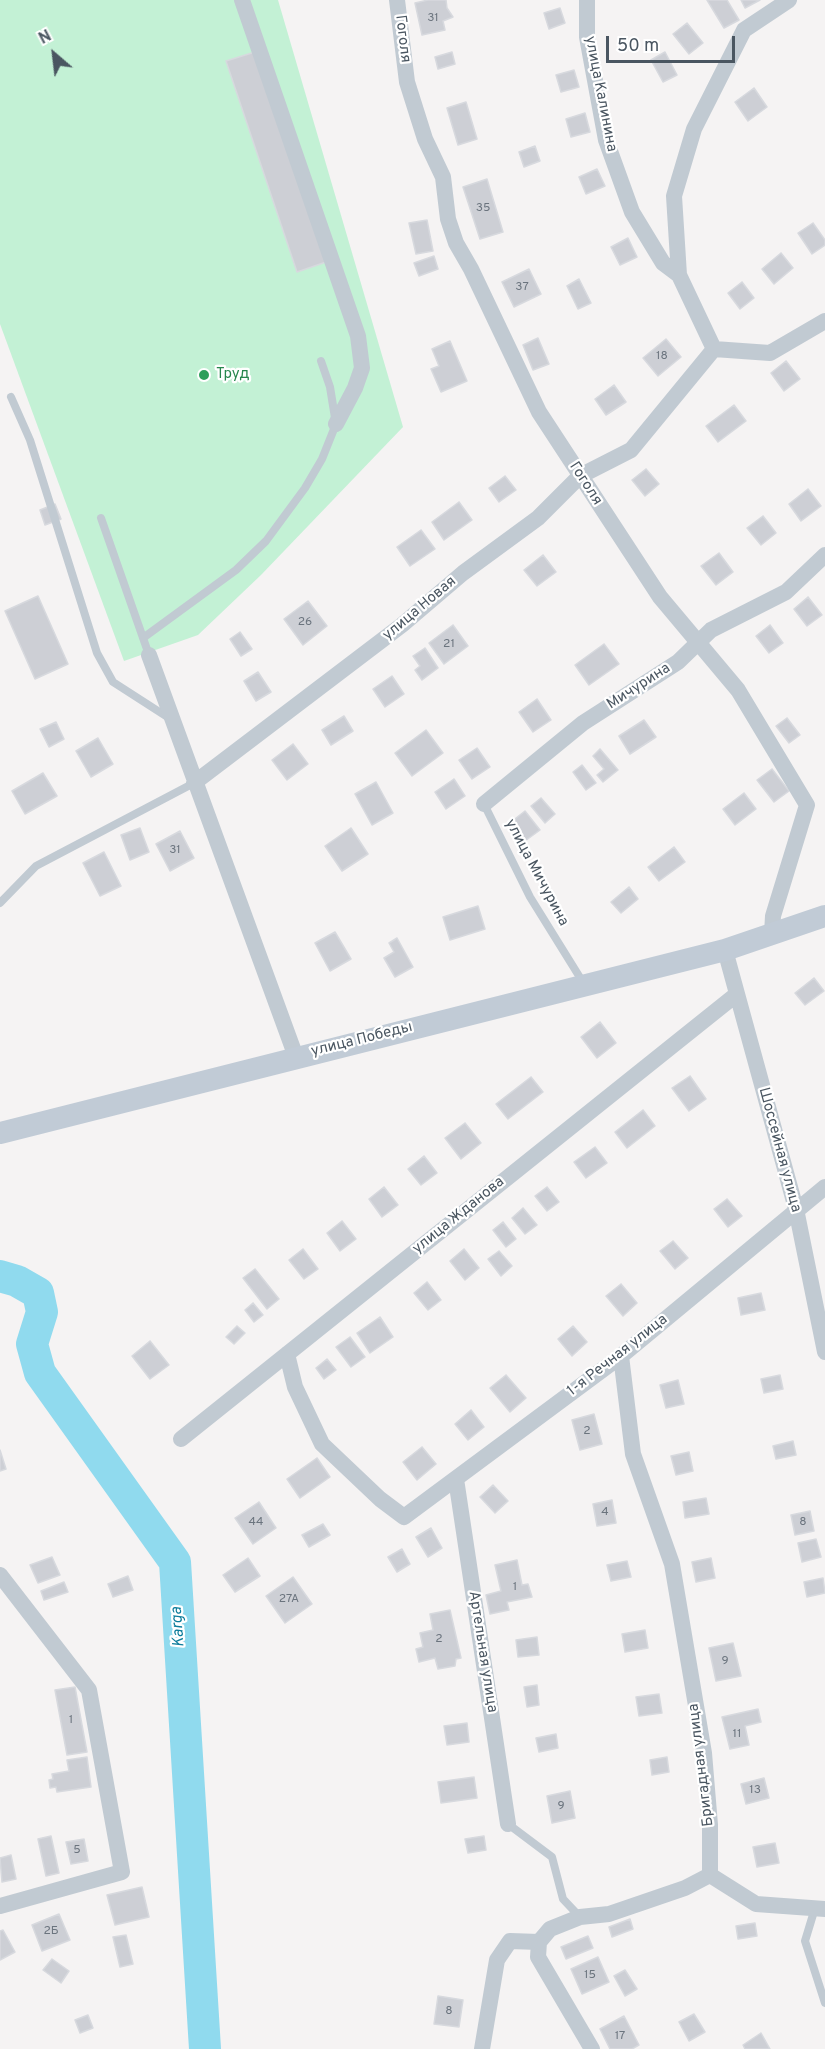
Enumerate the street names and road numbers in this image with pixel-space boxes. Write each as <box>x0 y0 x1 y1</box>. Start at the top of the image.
street label: Гоголя <box>390 14 414 64</box>
street label: улица Калинина <box>580 35 620 153</box>
street label: Гоголя <box>564 459 606 509</box>
street label: улица Новая <box>380 573 460 645</box>
street label: Мичурина <box>604 660 674 714</box>
street label: улица Мичурина <box>500 816 572 930</box>
street label: улица Победы <box>309 1019 415 1061</box>
street label: Шоссейная улица <box>754 1086 804 1214</box>
street label: улица Жданова <box>410 1174 508 1258</box>
street label: 1-я Речная улица <box>564 1311 672 1401</box>
street label: Артельная улица <box>464 1590 500 1714</box>
street label: Бригадная улица <box>686 1703 718 1827</box>

